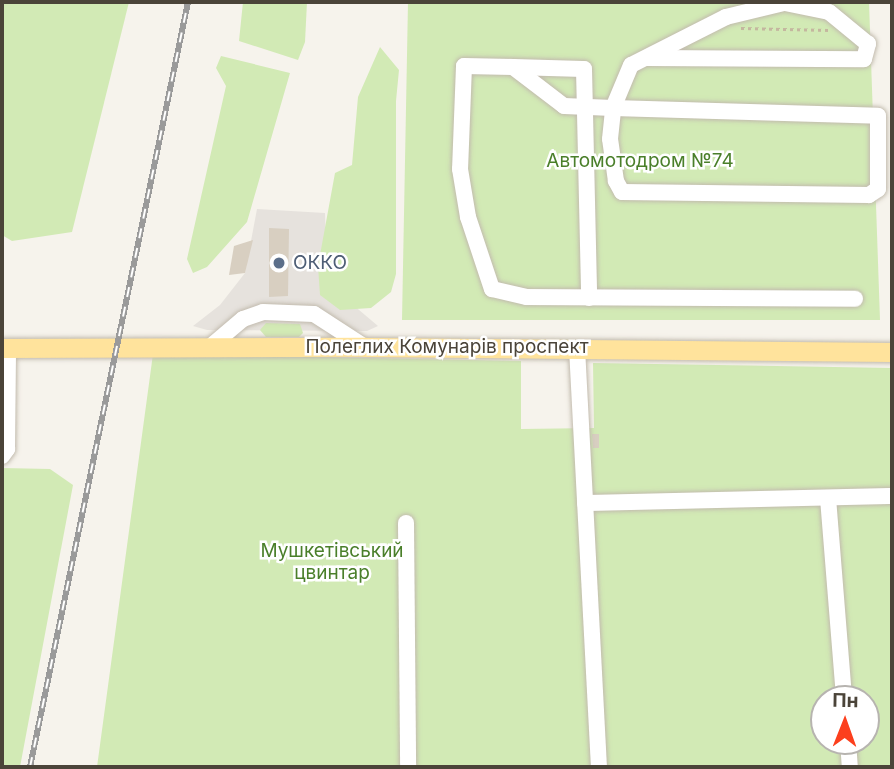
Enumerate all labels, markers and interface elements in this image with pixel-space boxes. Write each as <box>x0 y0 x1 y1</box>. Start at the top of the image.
park label: Автомотодром №74 <box>546 150 734 172</box>
place label: ОККО <box>293 252 347 274</box>
marker: ОККО <box>271 255 287 271</box>
street label: Полеглих Комунарів проспект <box>305 336 589 358</box>
park label: Мушкетівський цвинтар <box>260 540 404 584</box>
north arrow <box>810 685 880 755</box>
text: Пн <box>832 689 859 712</box>

